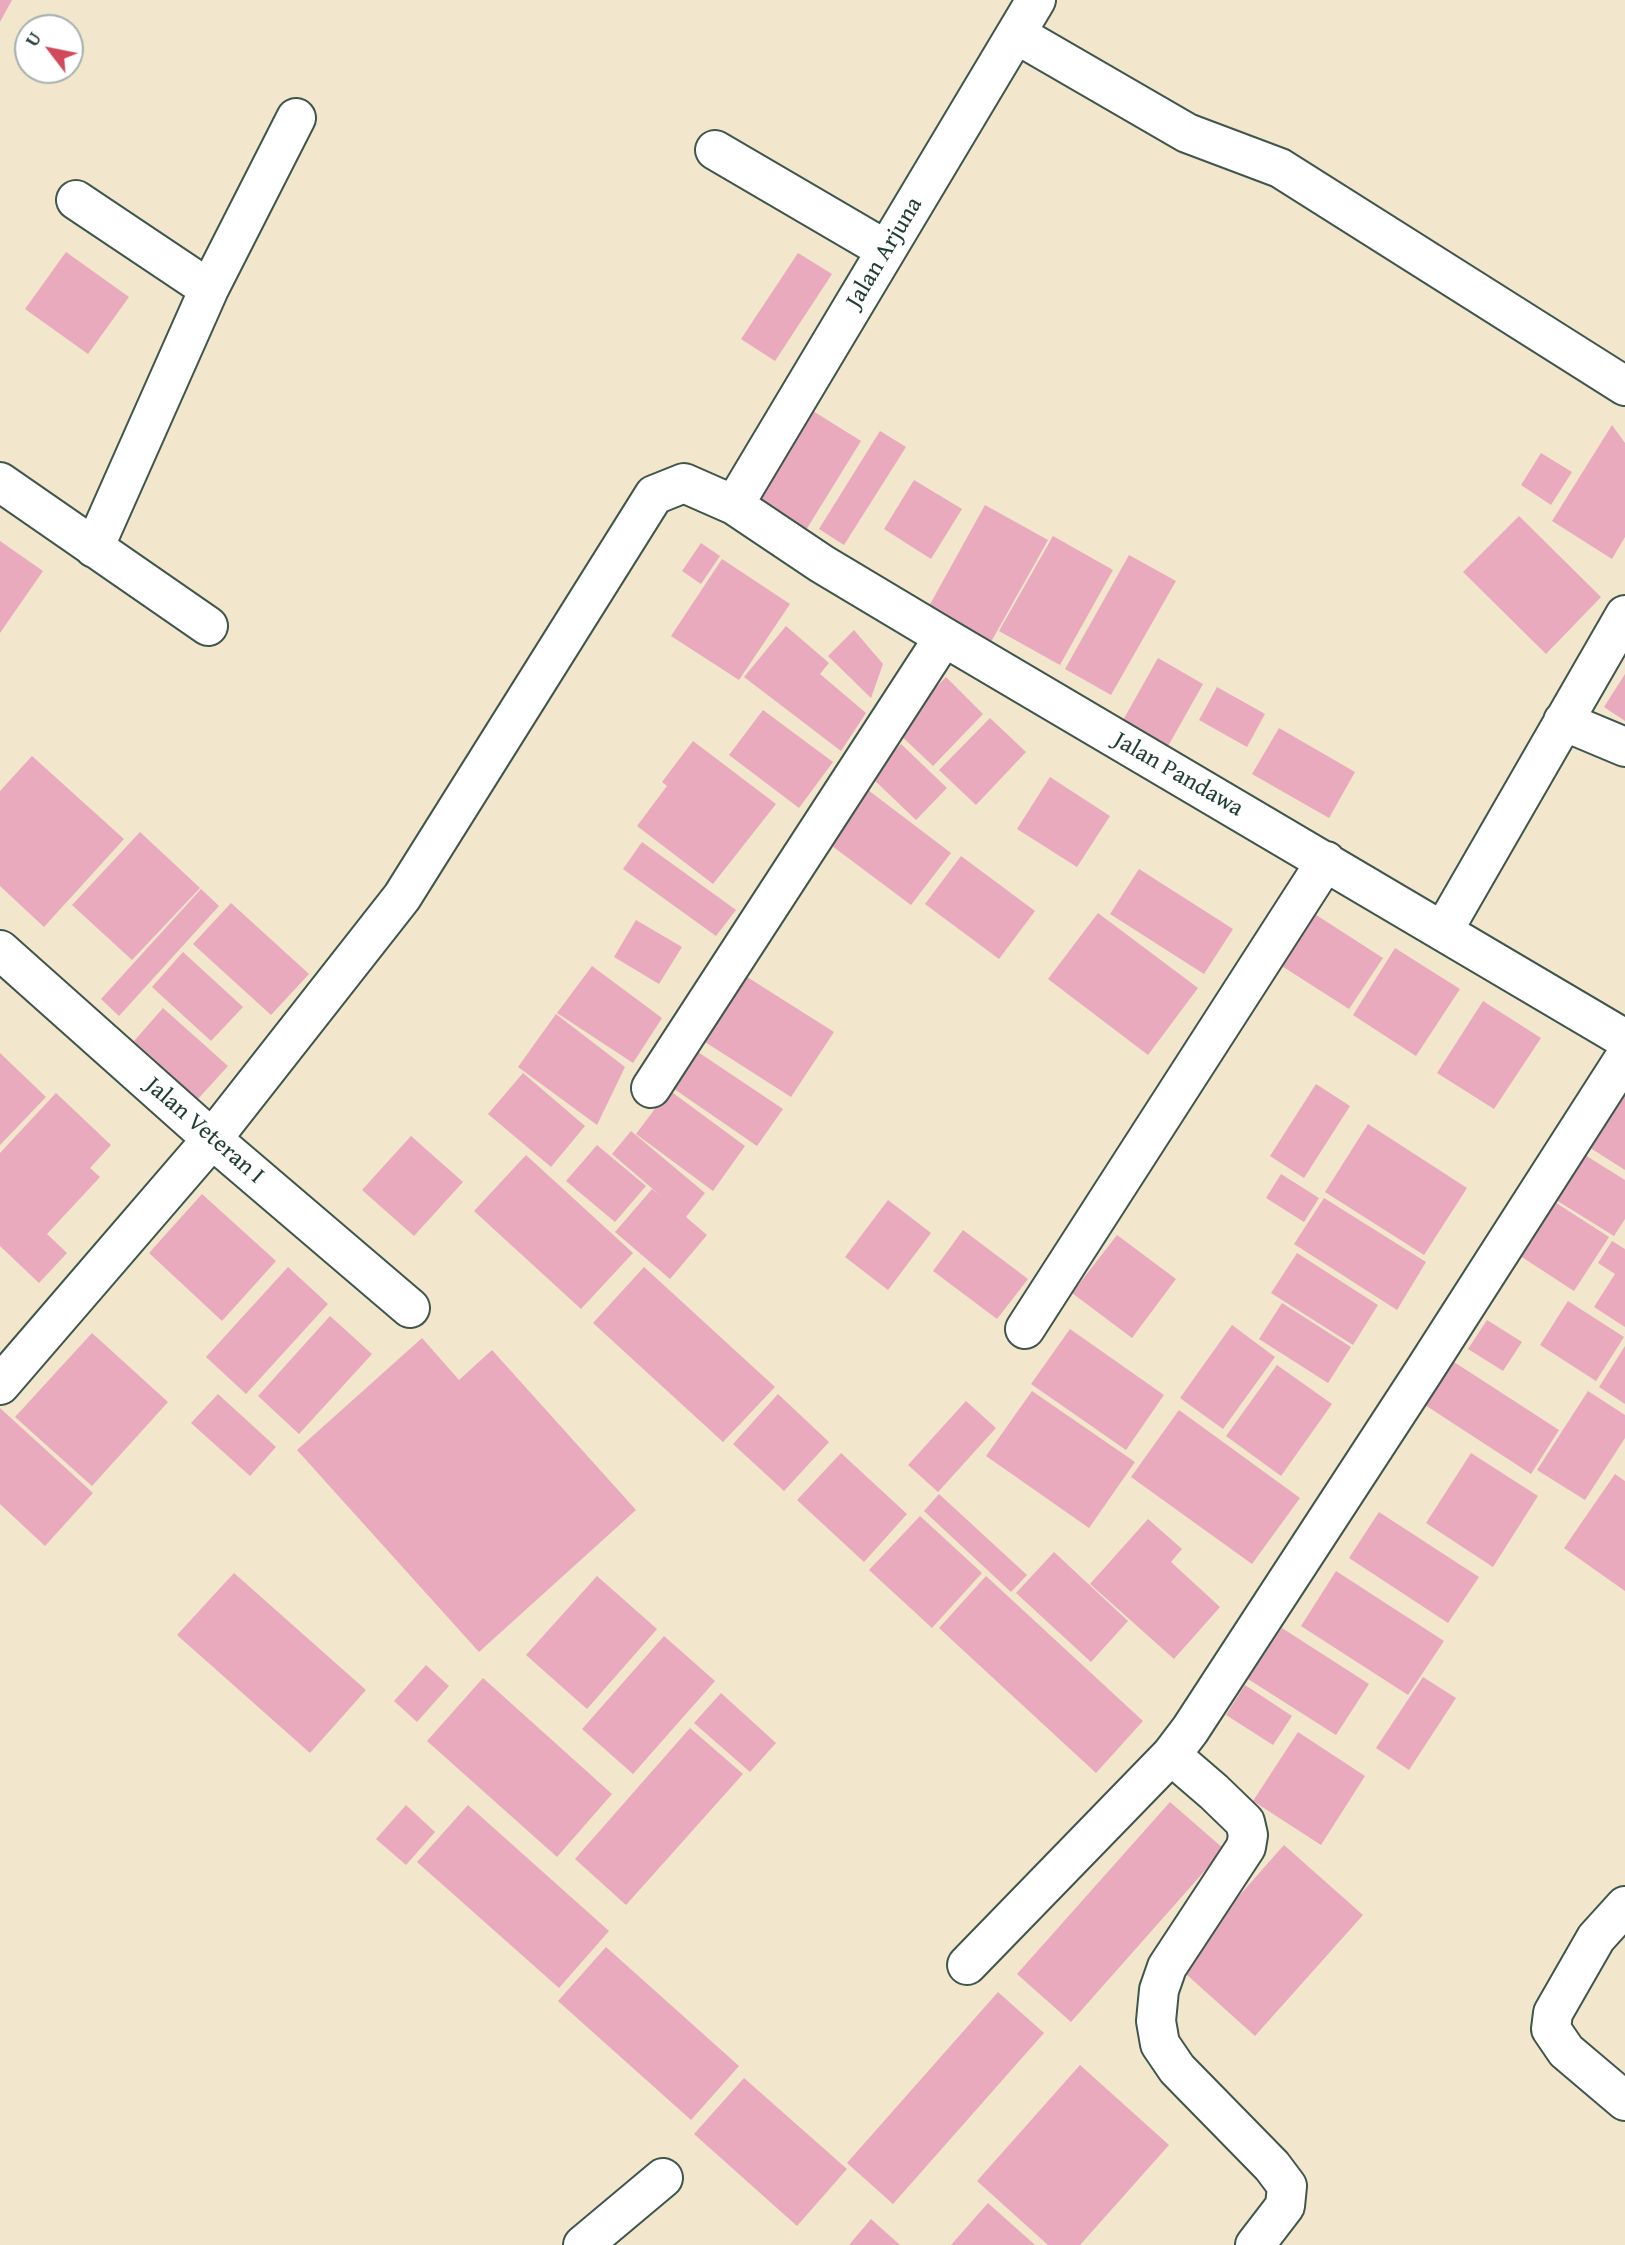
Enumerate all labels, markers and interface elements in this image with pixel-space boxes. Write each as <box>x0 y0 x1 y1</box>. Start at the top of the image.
north arrow <box>14 14 84 84</box>
text: U <box>18 26 48 52</box>
street label: Jalan Arjuna <box>841 192 929 314</box>
street label: Jalan Pandawa <box>1108 726 1248 824</box>
street label: Jalan Veteran I <box>139 1072 269 1190</box>

